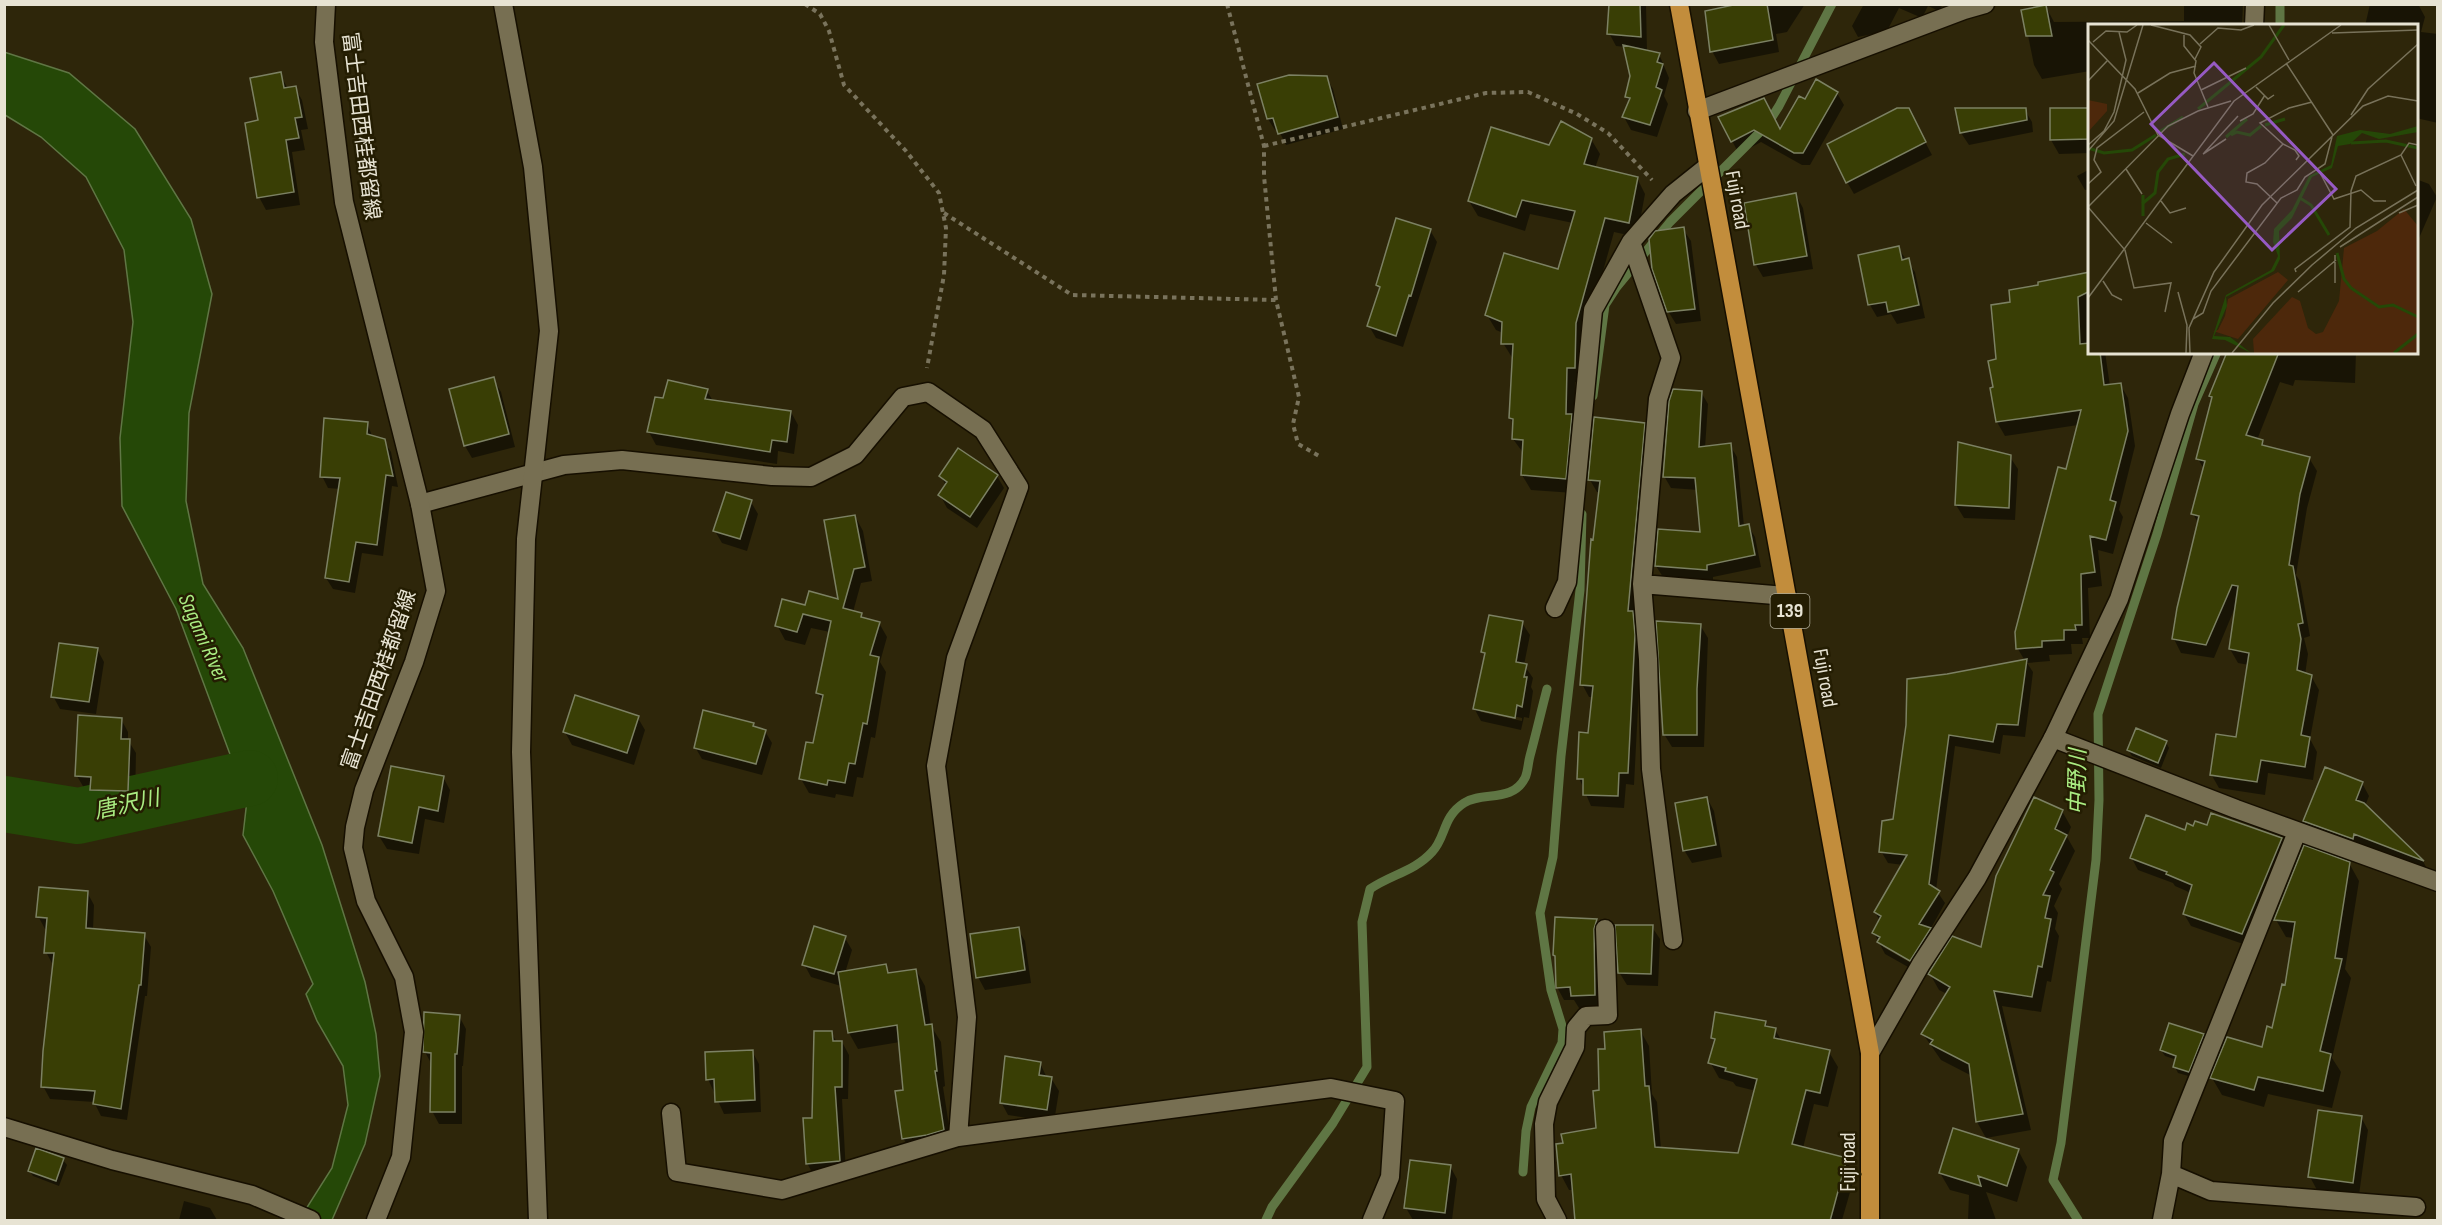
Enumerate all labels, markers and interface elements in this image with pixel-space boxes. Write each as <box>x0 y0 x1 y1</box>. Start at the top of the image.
inset map <box>2088 24 2418 354</box>
street label: 富士吉田西桂都留線 <box>337 31 385 221</box>
street label: Fuji road <box>1720 169 1754 231</box>
street label: 富士吉田西桂都留線 <box>336 587 422 773</box>
water label: Sagami River <box>172 590 235 687</box>
road number: 139 <box>1770 594 1810 628</box>
street label: Fuji road <box>1808 647 1842 709</box>
water label: 中野川 <box>2064 747 2092 815</box>
water label: 唐沢川 <box>92 785 164 825</box>
street label: Fuji road <box>1836 1133 1861 1191</box>

